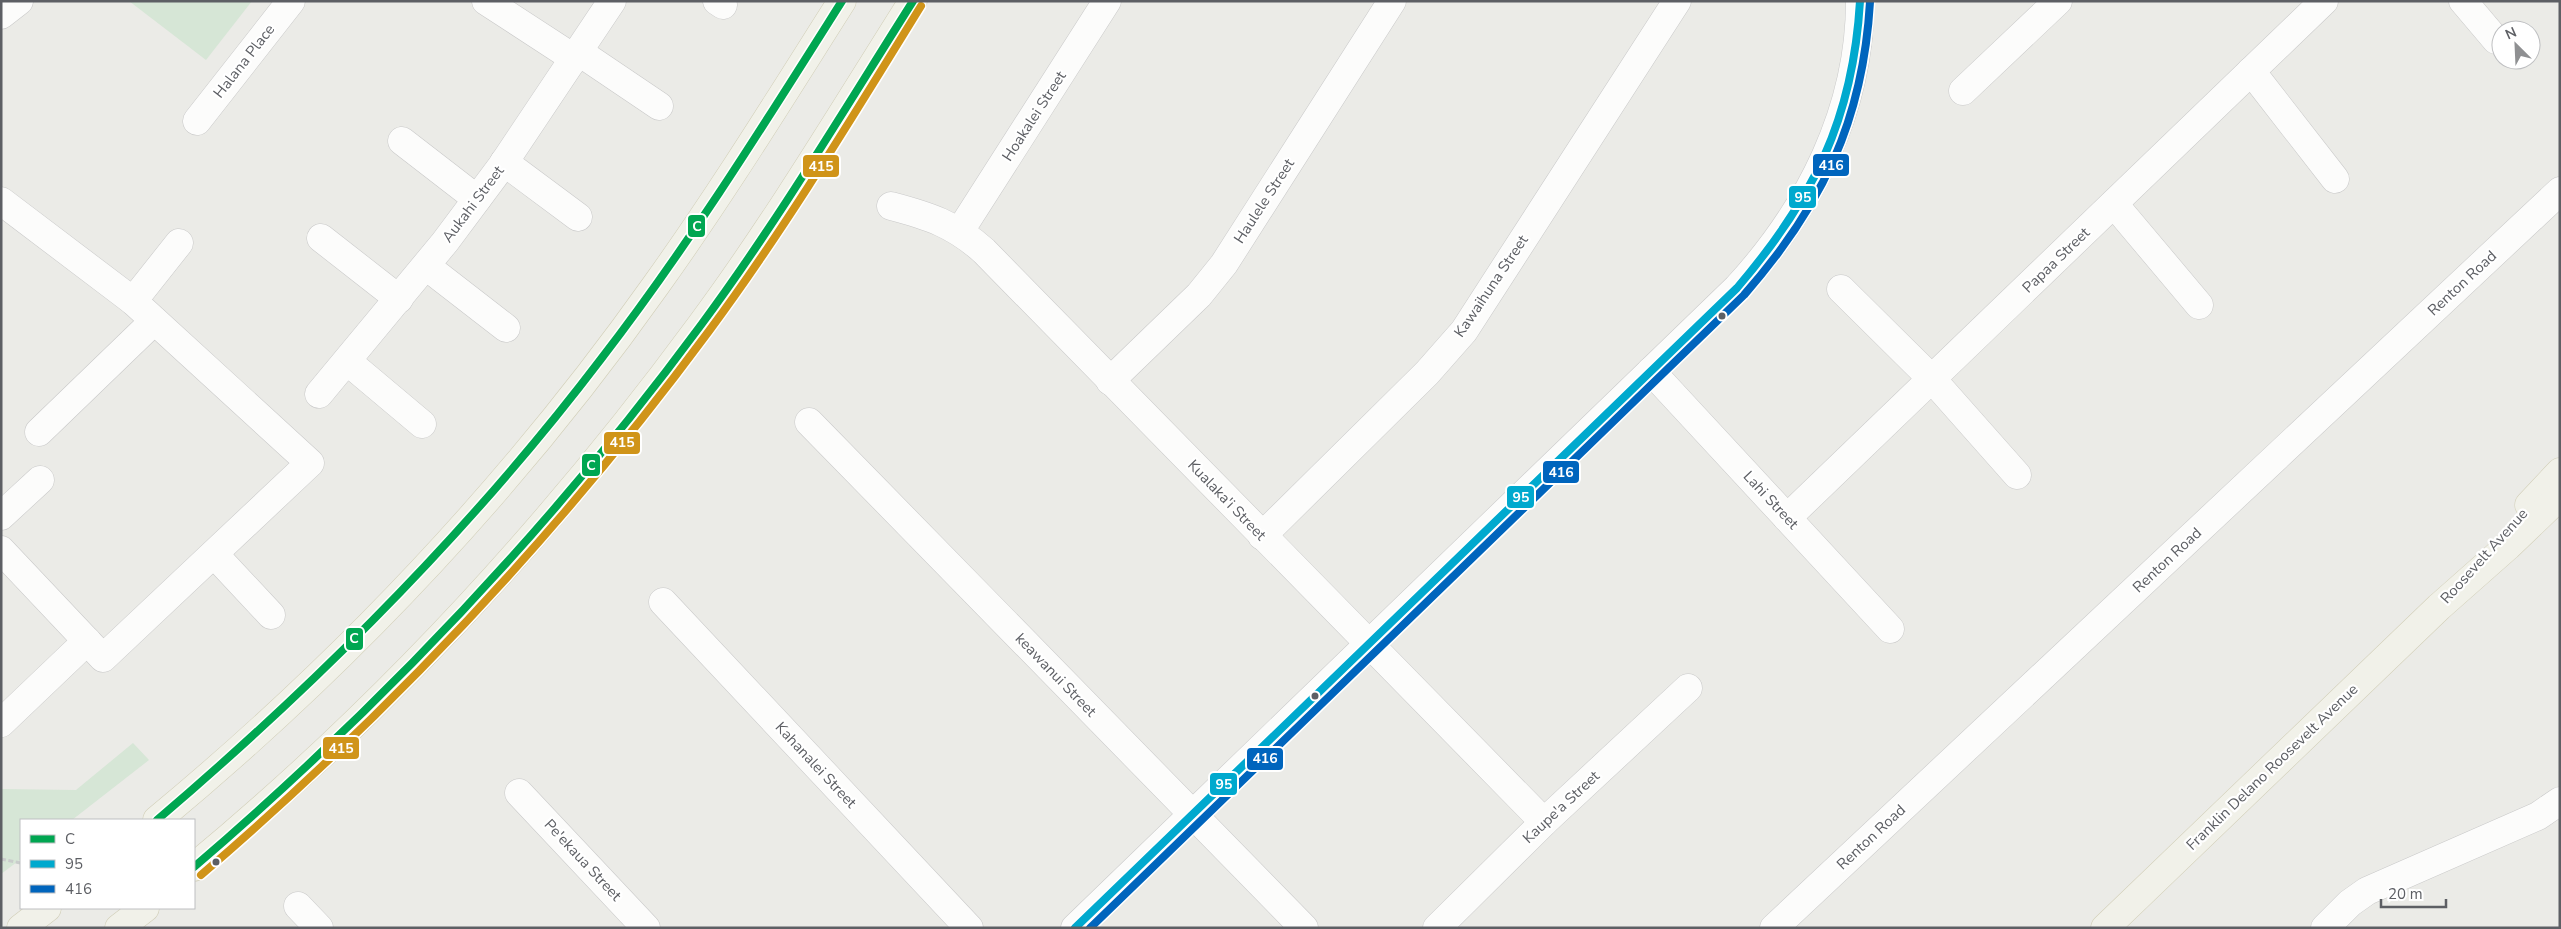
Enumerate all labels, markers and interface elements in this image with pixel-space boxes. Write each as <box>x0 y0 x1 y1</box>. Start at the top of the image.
street label: Halana Place <box>209 20 279 102</box>
north arrow <box>2491 20 2541 70</box>
text: N <box>2502 23 2520 44</box>
street label: Hoakalei Street <box>997 66 1071 165</box>
line badge: 416 <box>1812 153 1850 177</box>
line badge: 415 <box>802 154 840 178</box>
street label: Haulele Street <box>1229 154 1299 247</box>
text: 416 <box>1818 156 1844 175</box>
text: 415 <box>808 157 834 176</box>
street label: Aukahi Street <box>437 161 509 247</box>
line badge: 95 <box>1788 185 1817 209</box>
text: 95 <box>1795 188 1811 207</box>
line badge: C <box>687 214 706 238</box>
text: C <box>692 217 702 236</box>
street label: Papaa Street <box>2018 222 2095 297</box>
street label: Kawaihuna Street <box>1449 230 1533 341</box>
street label: Renton Road <box>2423 246 2501 320</box>
unlabelled marker <box>1717 311 1727 321</box>
line badge: 415 <box>603 431 641 455</box>
text: 415 <box>609 433 635 452</box>
line badge: C <box>581 453 601 477</box>
street label: Kualaka'i Street <box>1183 455 1271 545</box>
text: C <box>586 456 596 475</box>
line badge: 416 <box>1542 460 1580 484</box>
text: 416 <box>1548 463 1574 482</box>
street label: Lahi Street <box>1739 467 1804 534</box>
line badge: 95 <box>1506 485 1535 509</box>
text: 95 <box>1513 488 1529 507</box>
street label: Roosevelt Avenue <box>2436 504 2532 608</box>
street label: Renton Road <box>2128 523 2206 597</box>
line badge: C <box>345 627 364 651</box>
text: C <box>349 629 359 648</box>
street label: keawanui Street <box>1011 629 1101 722</box>
street label: Franklin Delano Roosevelt Avenue <box>2182 679 2362 855</box>
unlabelled marker <box>1310 691 1320 701</box>
street label: Kahanalei Street <box>771 718 862 813</box>
line badge: 415 <box>322 736 360 760</box>
text: 415 <box>328 739 354 758</box>
line badge: 416 <box>1246 747 1284 771</box>
text: 416 <box>1252 749 1278 768</box>
street label: Kaupe'a Street <box>1518 766 1604 848</box>
line badge: 95 <box>1209 772 1238 796</box>
text: 95 <box>1216 775 1232 794</box>
street label: Renton Road <box>1832 800 1910 874</box>
street label: Pe'ekaua Street <box>540 815 627 906</box>
legend <box>20 819 195 909</box>
text: C <box>65 829 75 849</box>
text: 95 <box>65 854 83 874</box>
unlabelled marker <box>211 857 221 867</box>
scale bar <box>2381 876 2446 908</box>
text: 416 <box>65 879 92 899</box>
text: 20 m <box>2388 884 2423 904</box>

